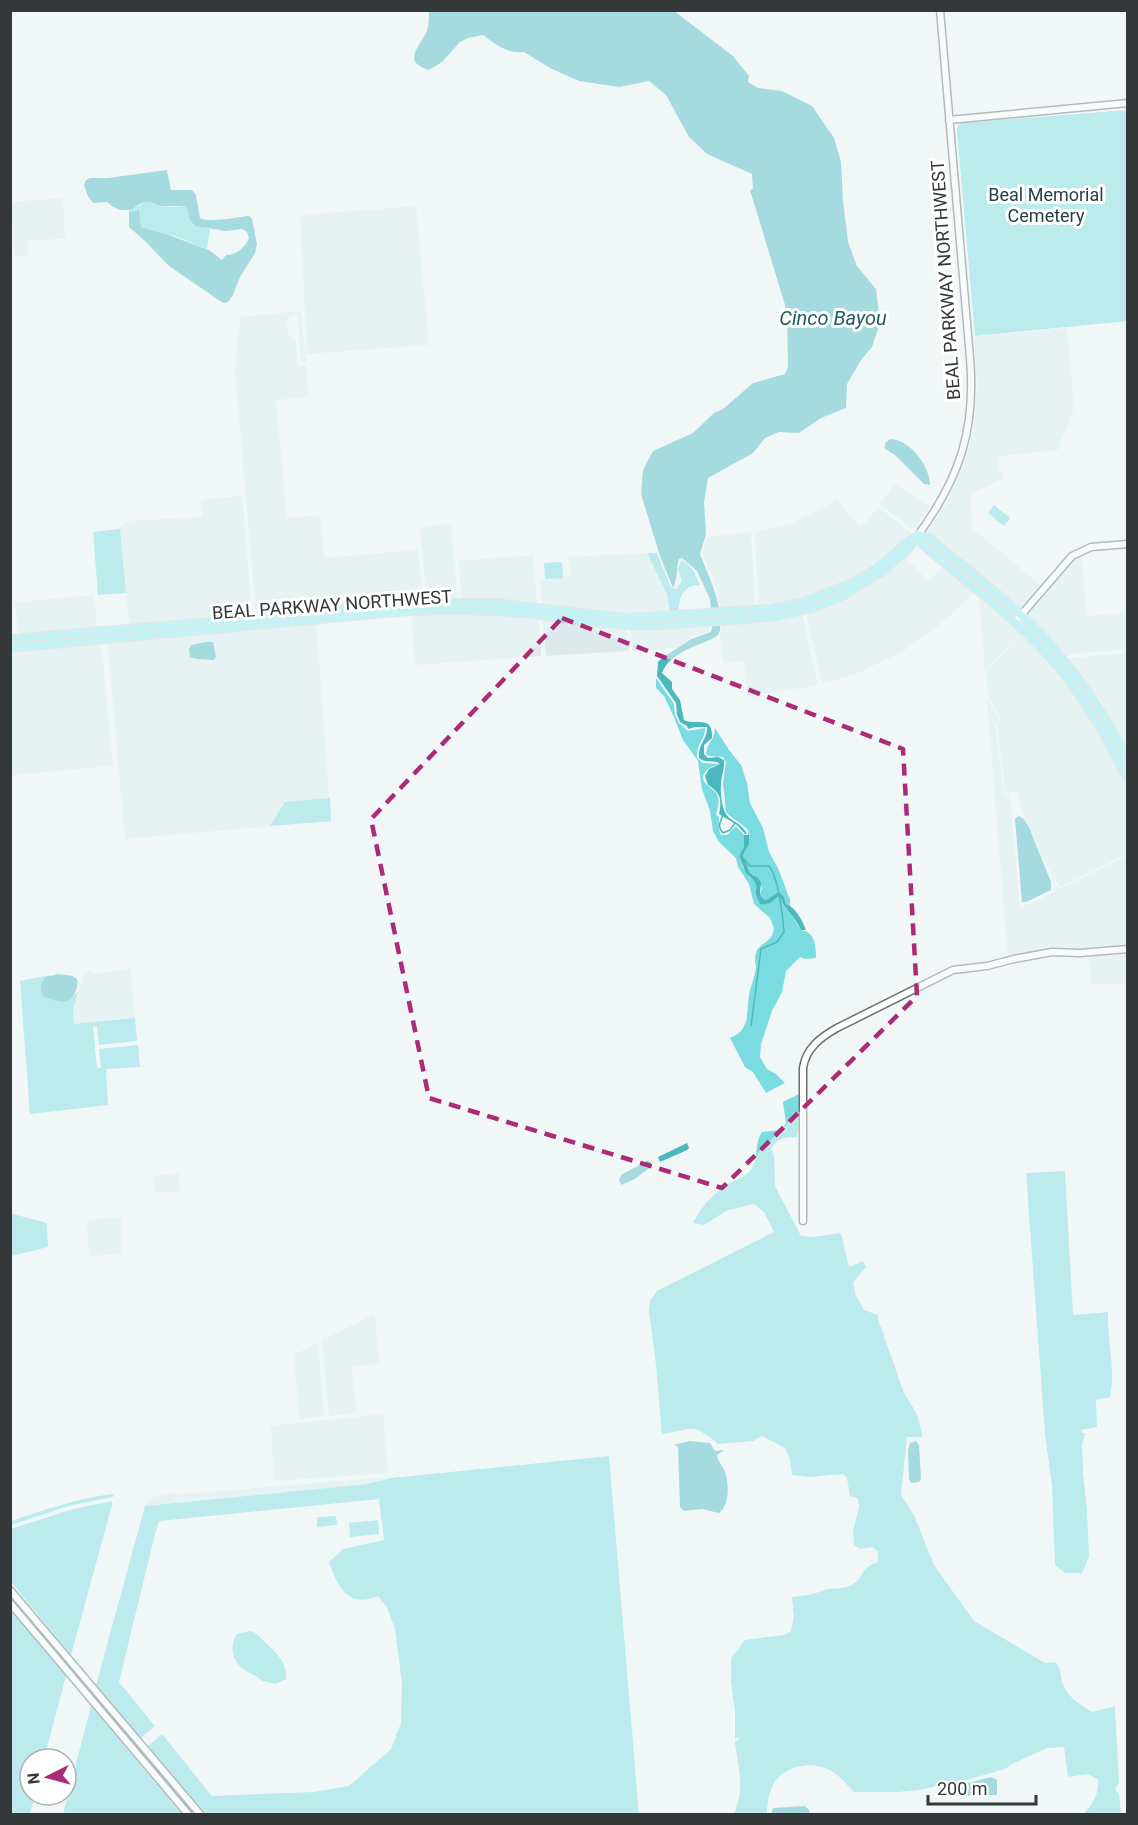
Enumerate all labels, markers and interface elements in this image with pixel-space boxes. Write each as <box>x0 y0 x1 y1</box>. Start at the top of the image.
street label: BEAL PARKWAY NORTHWEST <box>927 159 964 401</box>
park label: Beal Memorial Cemetery <box>988 184 1104 226</box>
water label: Cinco Bayou <box>779 306 887 330</box>
street label: BEAL PARKWAY NORTHWEST <box>211 586 453 623</box>
north arrow <box>18 1747 78 1807</box>
scale bar <box>928 1768 1036 1806</box>
text: N <box>24 1772 44 1785</box>
text: 200 m <box>937 1778 988 1799</box>

